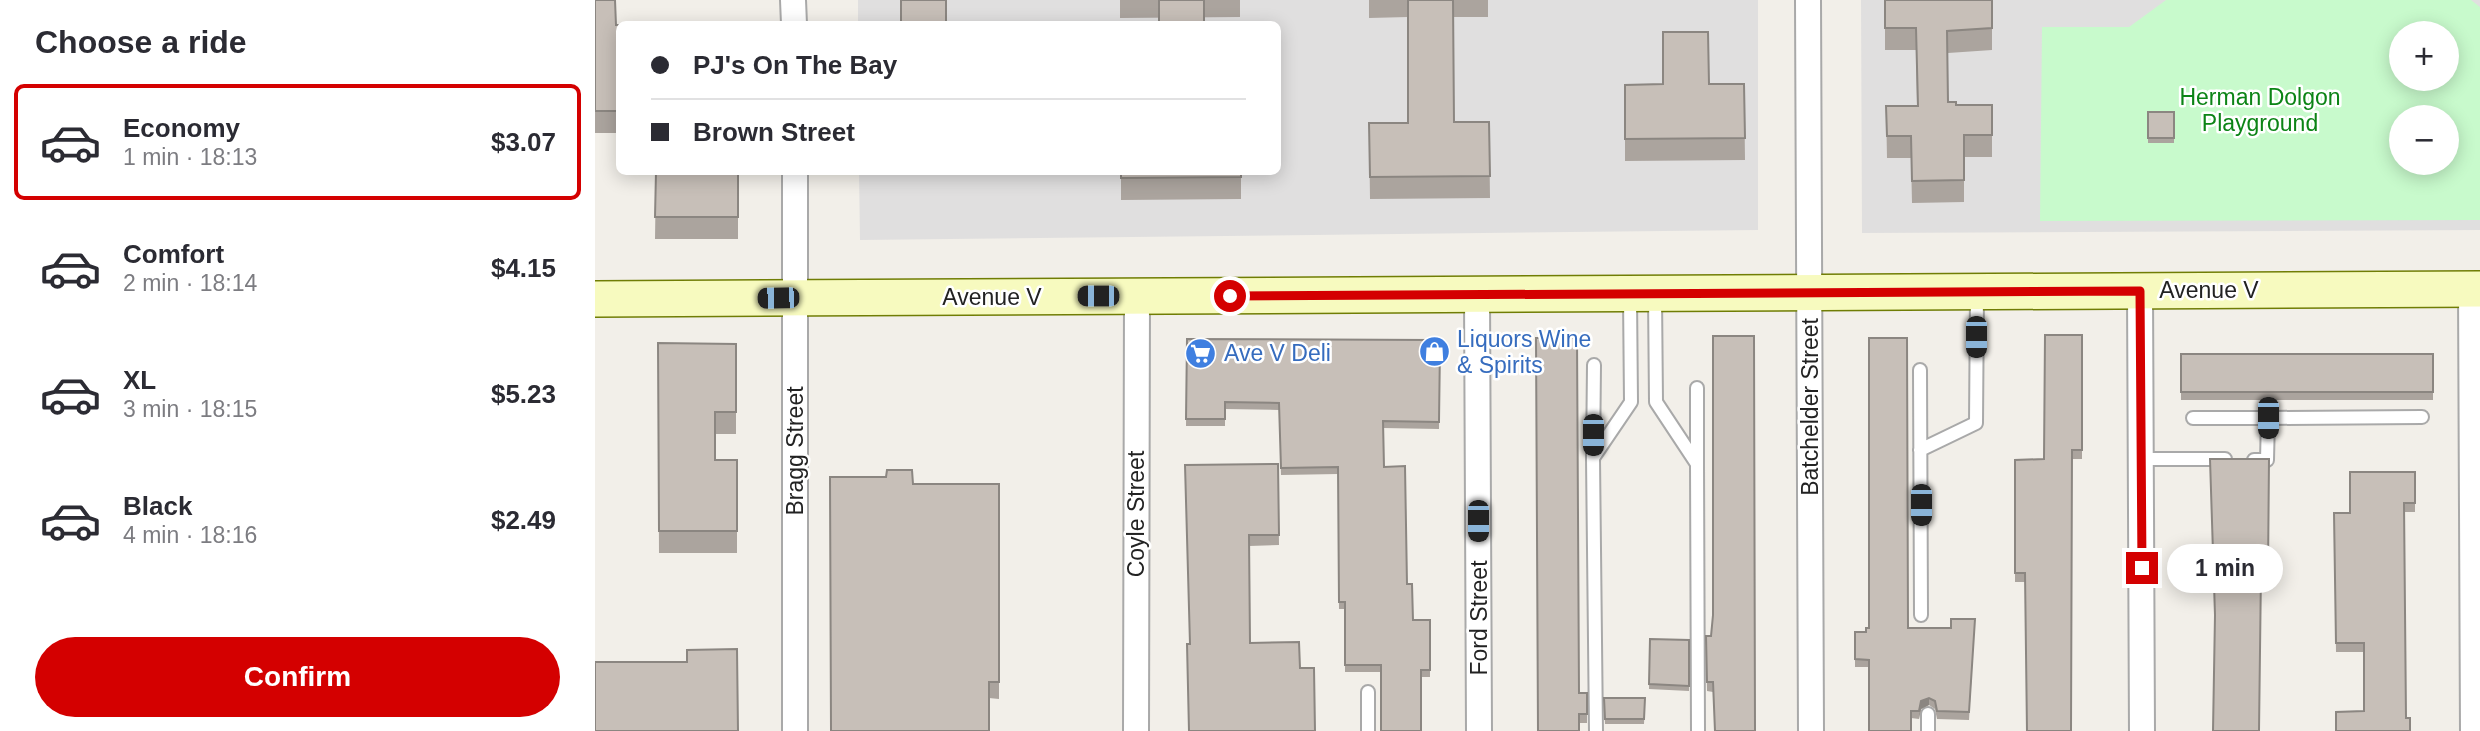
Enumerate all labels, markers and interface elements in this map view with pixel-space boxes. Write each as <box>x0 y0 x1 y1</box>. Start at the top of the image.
map controls <box>2389 21 2459 175</box>
button: + <box>2389 21 2459 91</box>
text: Choose a ride <box>35 24 247 60</box>
text: PJ's On The Bay <box>693 50 897 80</box>
park label: Herman Dolgon Playground <box>2179 84 2341 136</box>
button: − <box>2389 105 2459 175</box>
icon: car <box>39 111 102 174</box>
text: Economy <box>123 113 240 143</box>
text: Brown Street <box>693 117 855 147</box>
text: $3.07 <box>491 127 556 157</box>
text: 1 min · 18:13 <box>123 144 257 170</box>
icon: car <box>39 237 102 300</box>
text: Comfort <box>123 239 224 269</box>
text: $4.15 <box>491 253 556 283</box>
text: 2 min · 18:14 <box>123 270 257 296</box>
street label: Avenue V <box>2159 277 2259 303</box>
route start <box>1214 280 1246 312</box>
street label: Avenue V <box>942 284 1042 310</box>
car <box>1078 286 1120 307</box>
car <box>757 287 800 309</box>
car <box>1966 316 1987 358</box>
street label: Batchelder Street <box>1797 318 1823 496</box>
place label: Liquors Wine & Spirits <box>1457 326 1591 378</box>
shop icon: Liquors Wine & Spirits <box>1417 335 1451 369</box>
supermarket icon: Ave V Deli <box>1184 336 1218 370</box>
place label: Ave V Deli <box>1224 340 1331 366</box>
icon: car <box>39 363 102 426</box>
text: XL <box>123 365 156 395</box>
text: $5.23 <box>491 379 556 409</box>
street label: Bragg Street <box>782 386 808 516</box>
text: 3 min · 18:15 <box>123 396 257 422</box>
car <box>2258 397 2279 439</box>
car <box>1583 414 1604 456</box>
street label: Coyle Street <box>1123 450 1149 577</box>
car <box>1911 484 1932 526</box>
icon: car <box>39 489 102 552</box>
text: Black <box>123 491 192 521</box>
car <box>1468 500 1489 542</box>
text: $2.49 <box>491 505 556 535</box>
text: 4 min · 18:16 <box>123 522 257 548</box>
callout: 1 min <box>2167 544 2282 592</box>
route end <box>2126 552 2158 584</box>
text: 1 min <box>2195 555 2255 581</box>
street label: Ford Street <box>1466 560 1492 676</box>
button: Confirm <box>35 637 560 717</box>

